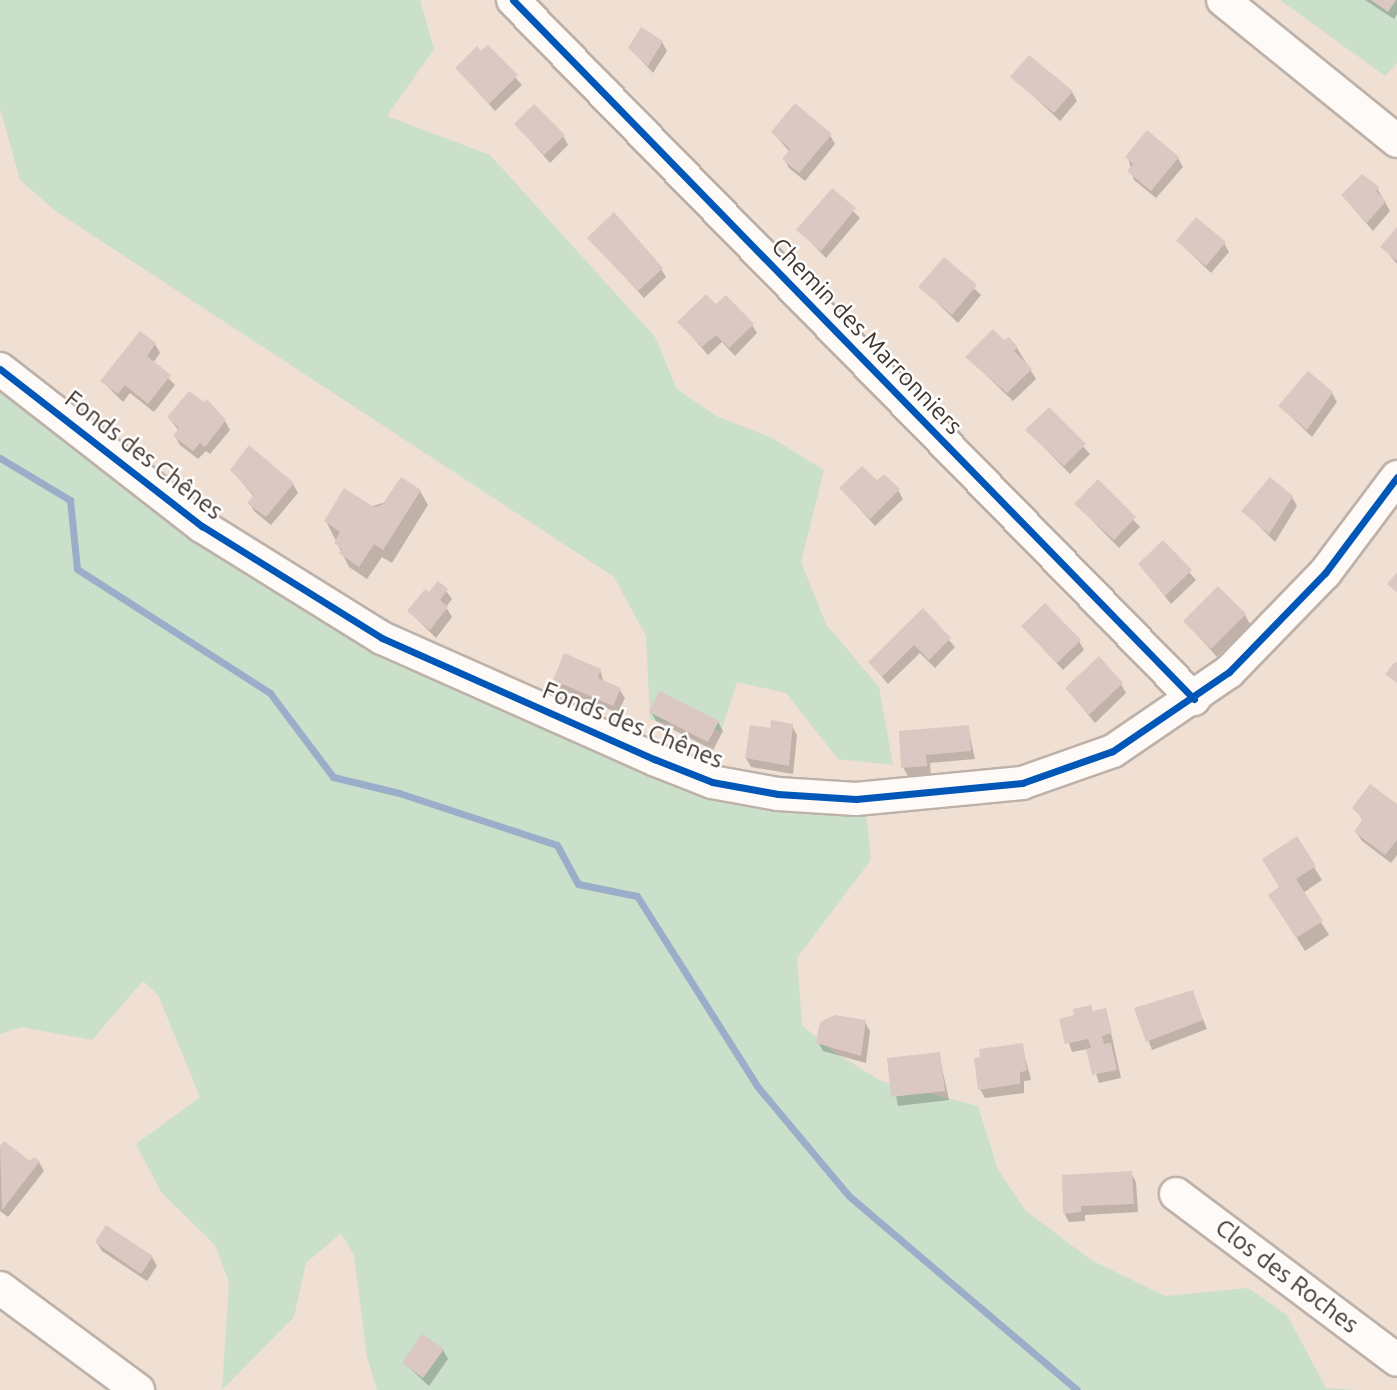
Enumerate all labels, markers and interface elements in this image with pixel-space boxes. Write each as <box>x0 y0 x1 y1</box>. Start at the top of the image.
street label: Chemin des Marronniers <box>766 232 968 440</box>
street label: Fonds des Chênes <box>59 384 229 526</box>
street label: Fonds des Chênes <box>538 676 728 774</box>
street label: Clos des Roches <box>1210 1213 1364 1339</box>

